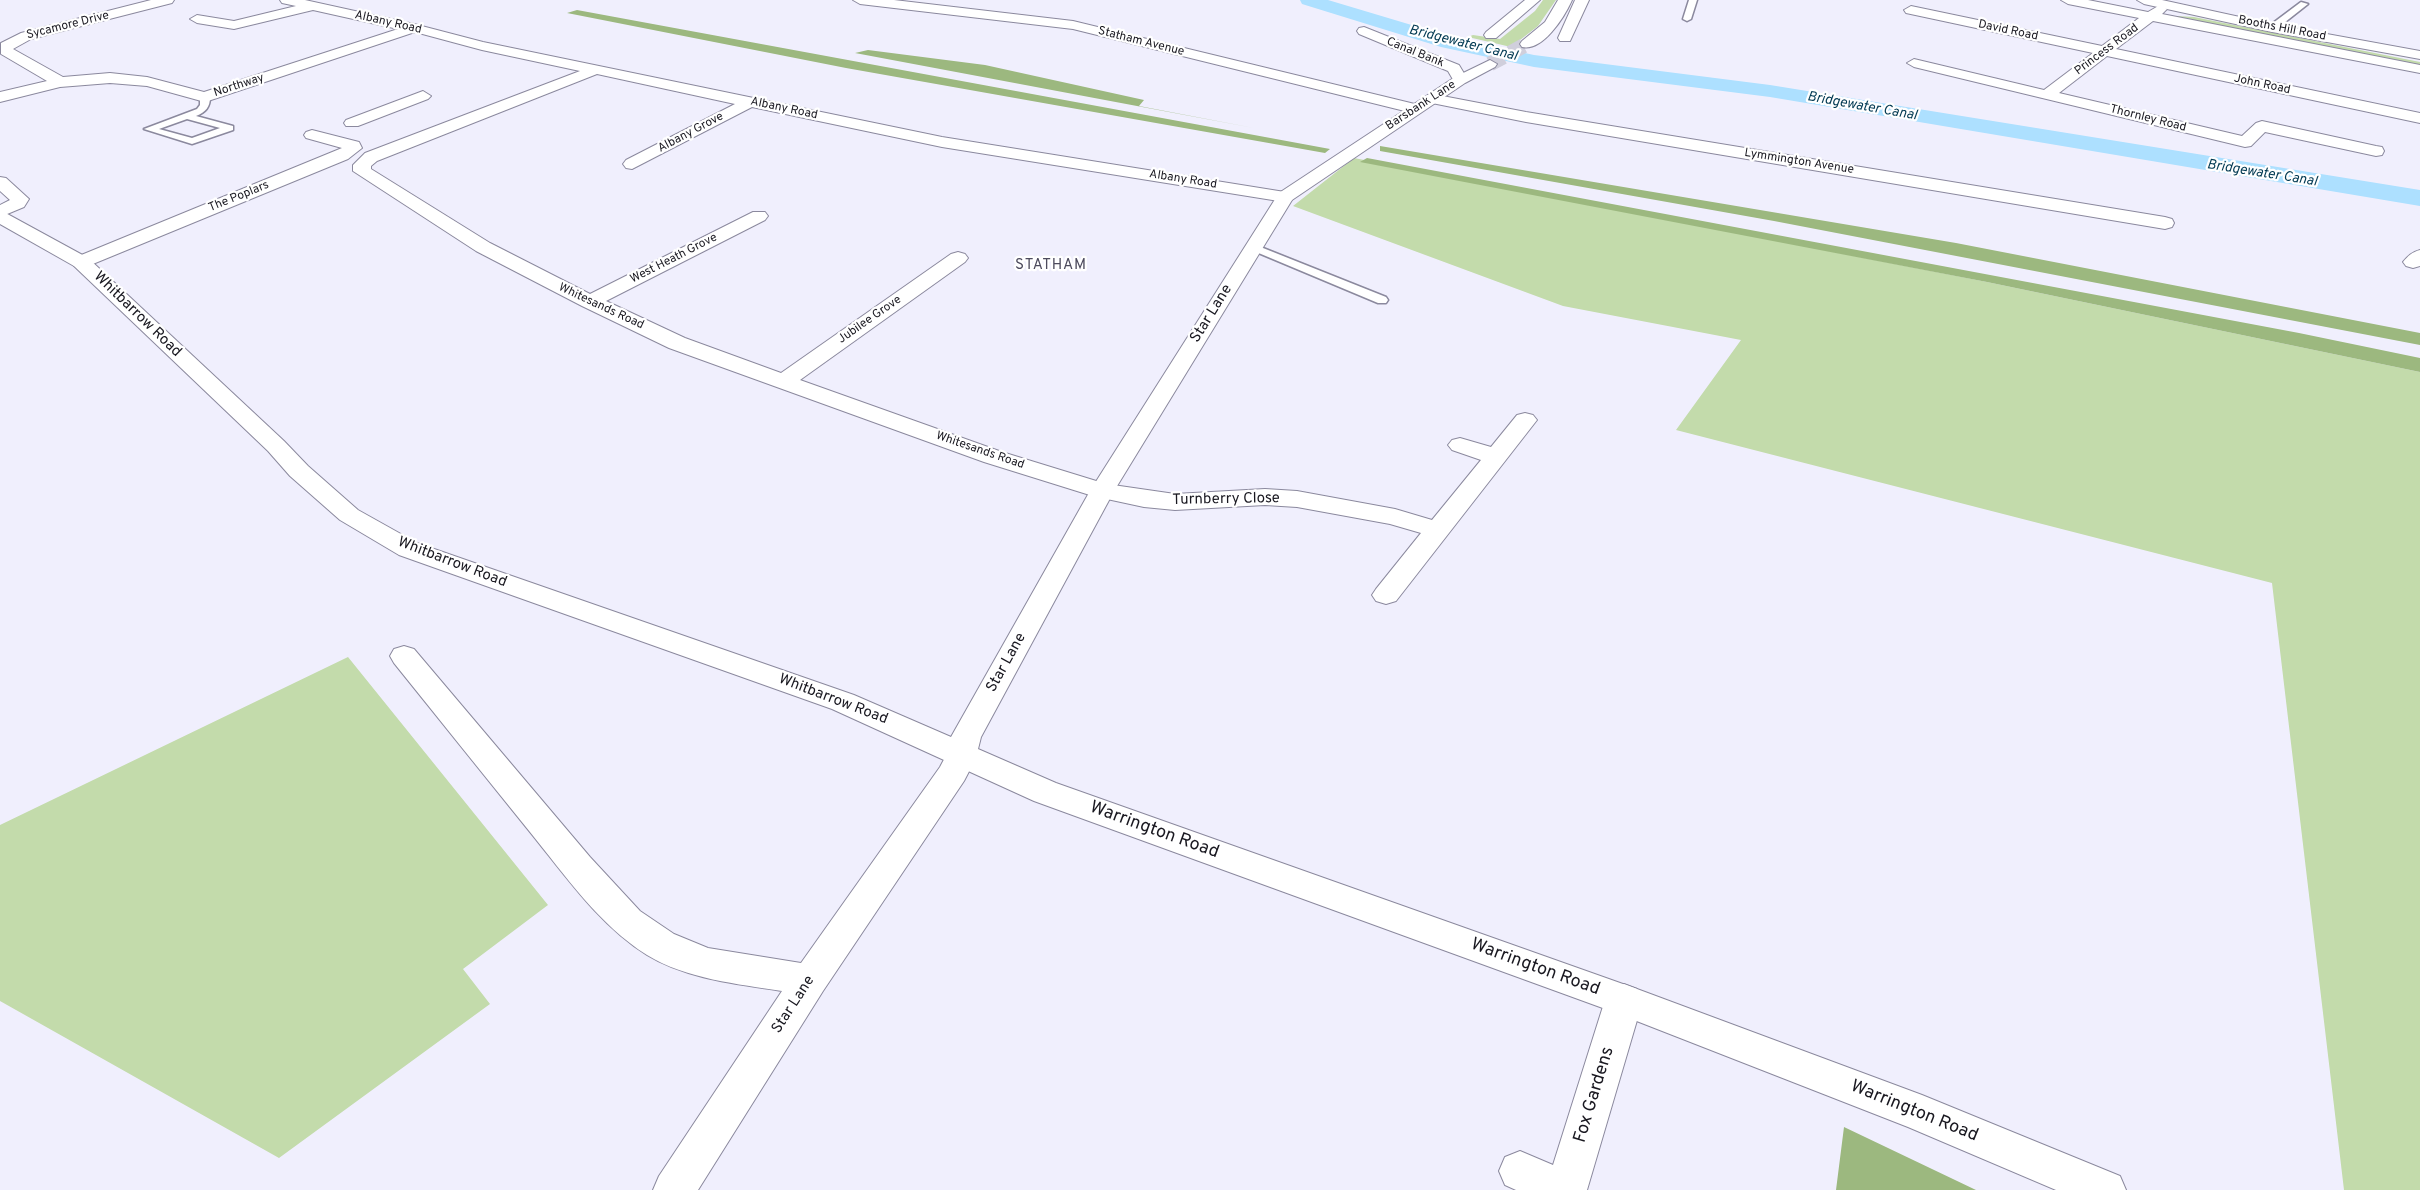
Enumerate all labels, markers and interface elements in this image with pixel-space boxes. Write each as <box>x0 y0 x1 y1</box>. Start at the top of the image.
street label: Albany Road <box>353 8 423 38</box>
street label: Sycamore Drive <box>25 9 111 43</box>
street label: Booths Hill Road <box>2237 13 2327 45</box>
street label: David Road <box>1977 18 2039 44</box>
street label: Princess Road <box>2072 21 2142 79</box>
water label: Bridgewater Canal <box>1407 22 1519 66</box>
street label: Statham Avenue <box>1096 24 1186 60</box>
street label: Canal Bank <box>1384 35 1446 71</box>
street label: Northway <box>212 71 266 101</box>
street label: John Road <box>2232 72 2292 98</box>
street label: Barsbank Lane <box>1383 78 1459 134</box>
water label: Bridgewater Canal <box>1806 89 1918 125</box>
street label: Albany Road <box>749 95 819 123</box>
street label: Thornley Road <box>2108 103 2188 135</box>
street label: Albany Grove <box>656 110 726 156</box>
street label: Lymmington Avenue <box>1743 146 1855 178</box>
water label: Bridgewater Canal <box>2206 157 2318 191</box>
street label: Albany Road <box>1148 168 1218 192</box>
street label: The Poplars <box>207 178 271 216</box>
street label: West Heath Grove <box>628 231 720 287</box>
district label: STATHAM <box>1014 257 1088 275</box>
street label: Whitbarrow Road <box>89 268 185 362</box>
street label: Whitesands Road <box>556 281 646 333</box>
street label: Star Lane <box>1187 282 1237 346</box>
street label: Jubilee Grove <box>836 293 904 347</box>
street label: Whitesands Road <box>934 429 1026 473</box>
street label: Turnberry Close <box>1172 490 1280 510</box>
street label: Whitbarrow Road <box>395 534 509 592</box>
street label: Star Lane <box>983 630 1031 696</box>
street label: Whitbarrow Road <box>776 671 890 729</box>
street label: Warrington Road <box>1086 798 1222 864</box>
street label: Warrington Road <box>1467 935 1603 1001</box>
street label: Star Lane <box>769 973 819 1037</box>
street label: Fox Gardens <box>1570 1044 1620 1146</box>
street label: Warrington Road <box>1847 1077 1981 1147</box>

